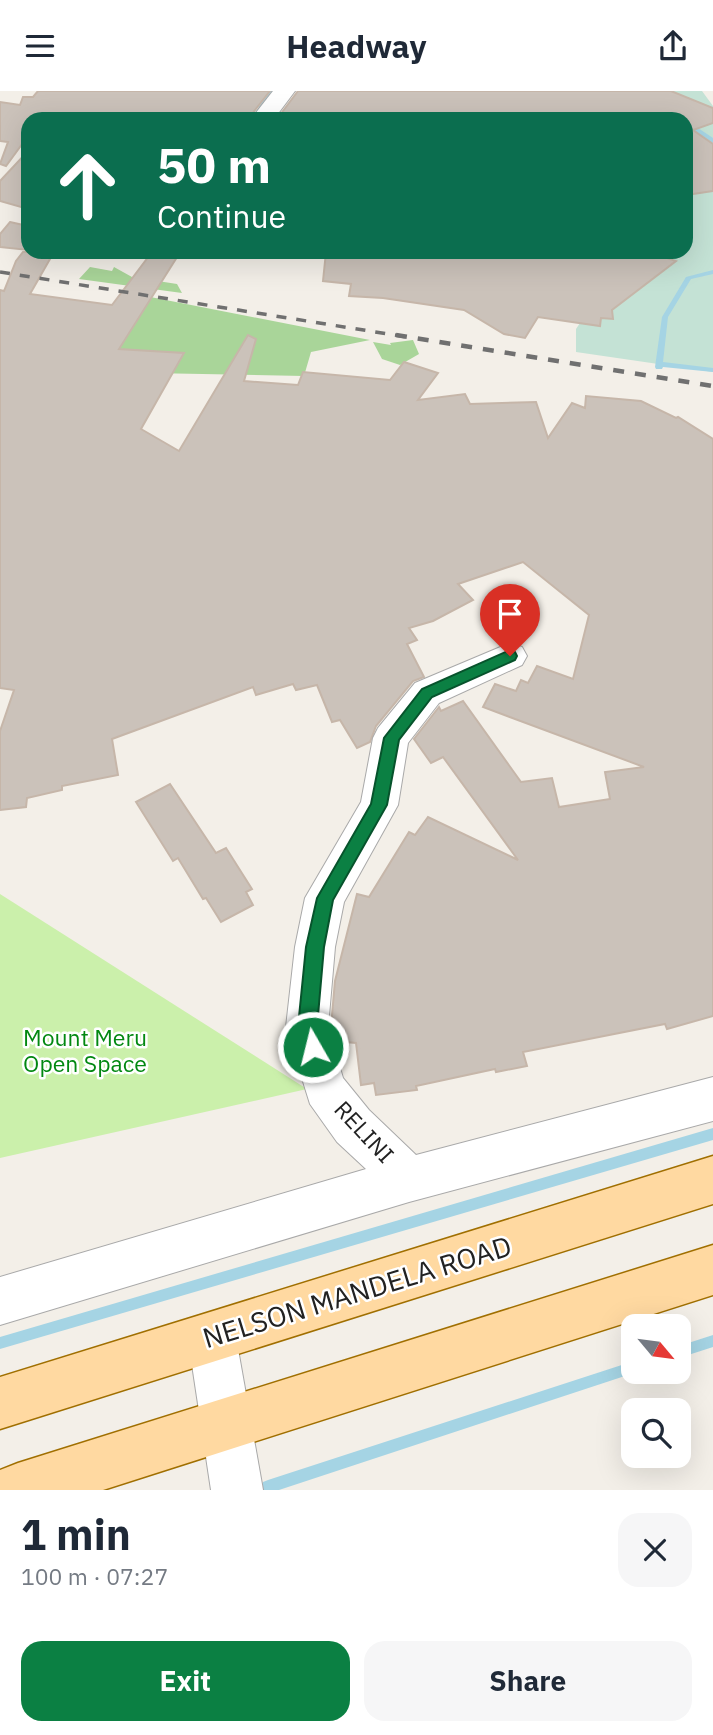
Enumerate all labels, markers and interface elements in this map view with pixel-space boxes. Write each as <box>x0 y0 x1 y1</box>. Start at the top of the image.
text: Headway <box>286 25 427 67</box>
icon: menu <box>21 27 59 65</box>
icon: share <box>654 27 692 65</box>
text: 50 m <box>157 133 271 196</box>
icon: ahead <box>42 140 133 231</box>
text: Continue <box>157 195 286 237</box>
pin <box>480 584 540 656</box>
icon: arrive <box>491 595 529 633</box>
position arrow <box>276 1010 350 1084</box>
park label: Mount Meru Open Space <box>23 1022 147 1078</box>
street label: RELINI <box>328 1094 401 1169</box>
street label: NELSON MANDELA ROAD <box>198 1227 516 1356</box>
north arrow <box>621 1314 691 1384</box>
map controls <box>621 1314 691 1468</box>
button: search <box>621 1398 691 1468</box>
text: 1 min <box>21 1507 131 1562</box>
button: close <box>618 1513 692 1587</box>
text: 100 m · 07:27 <box>21 1561 168 1591</box>
button: Exit <box>21 1641 350 1721</box>
button: Share <box>364 1641 692 1721</box>

